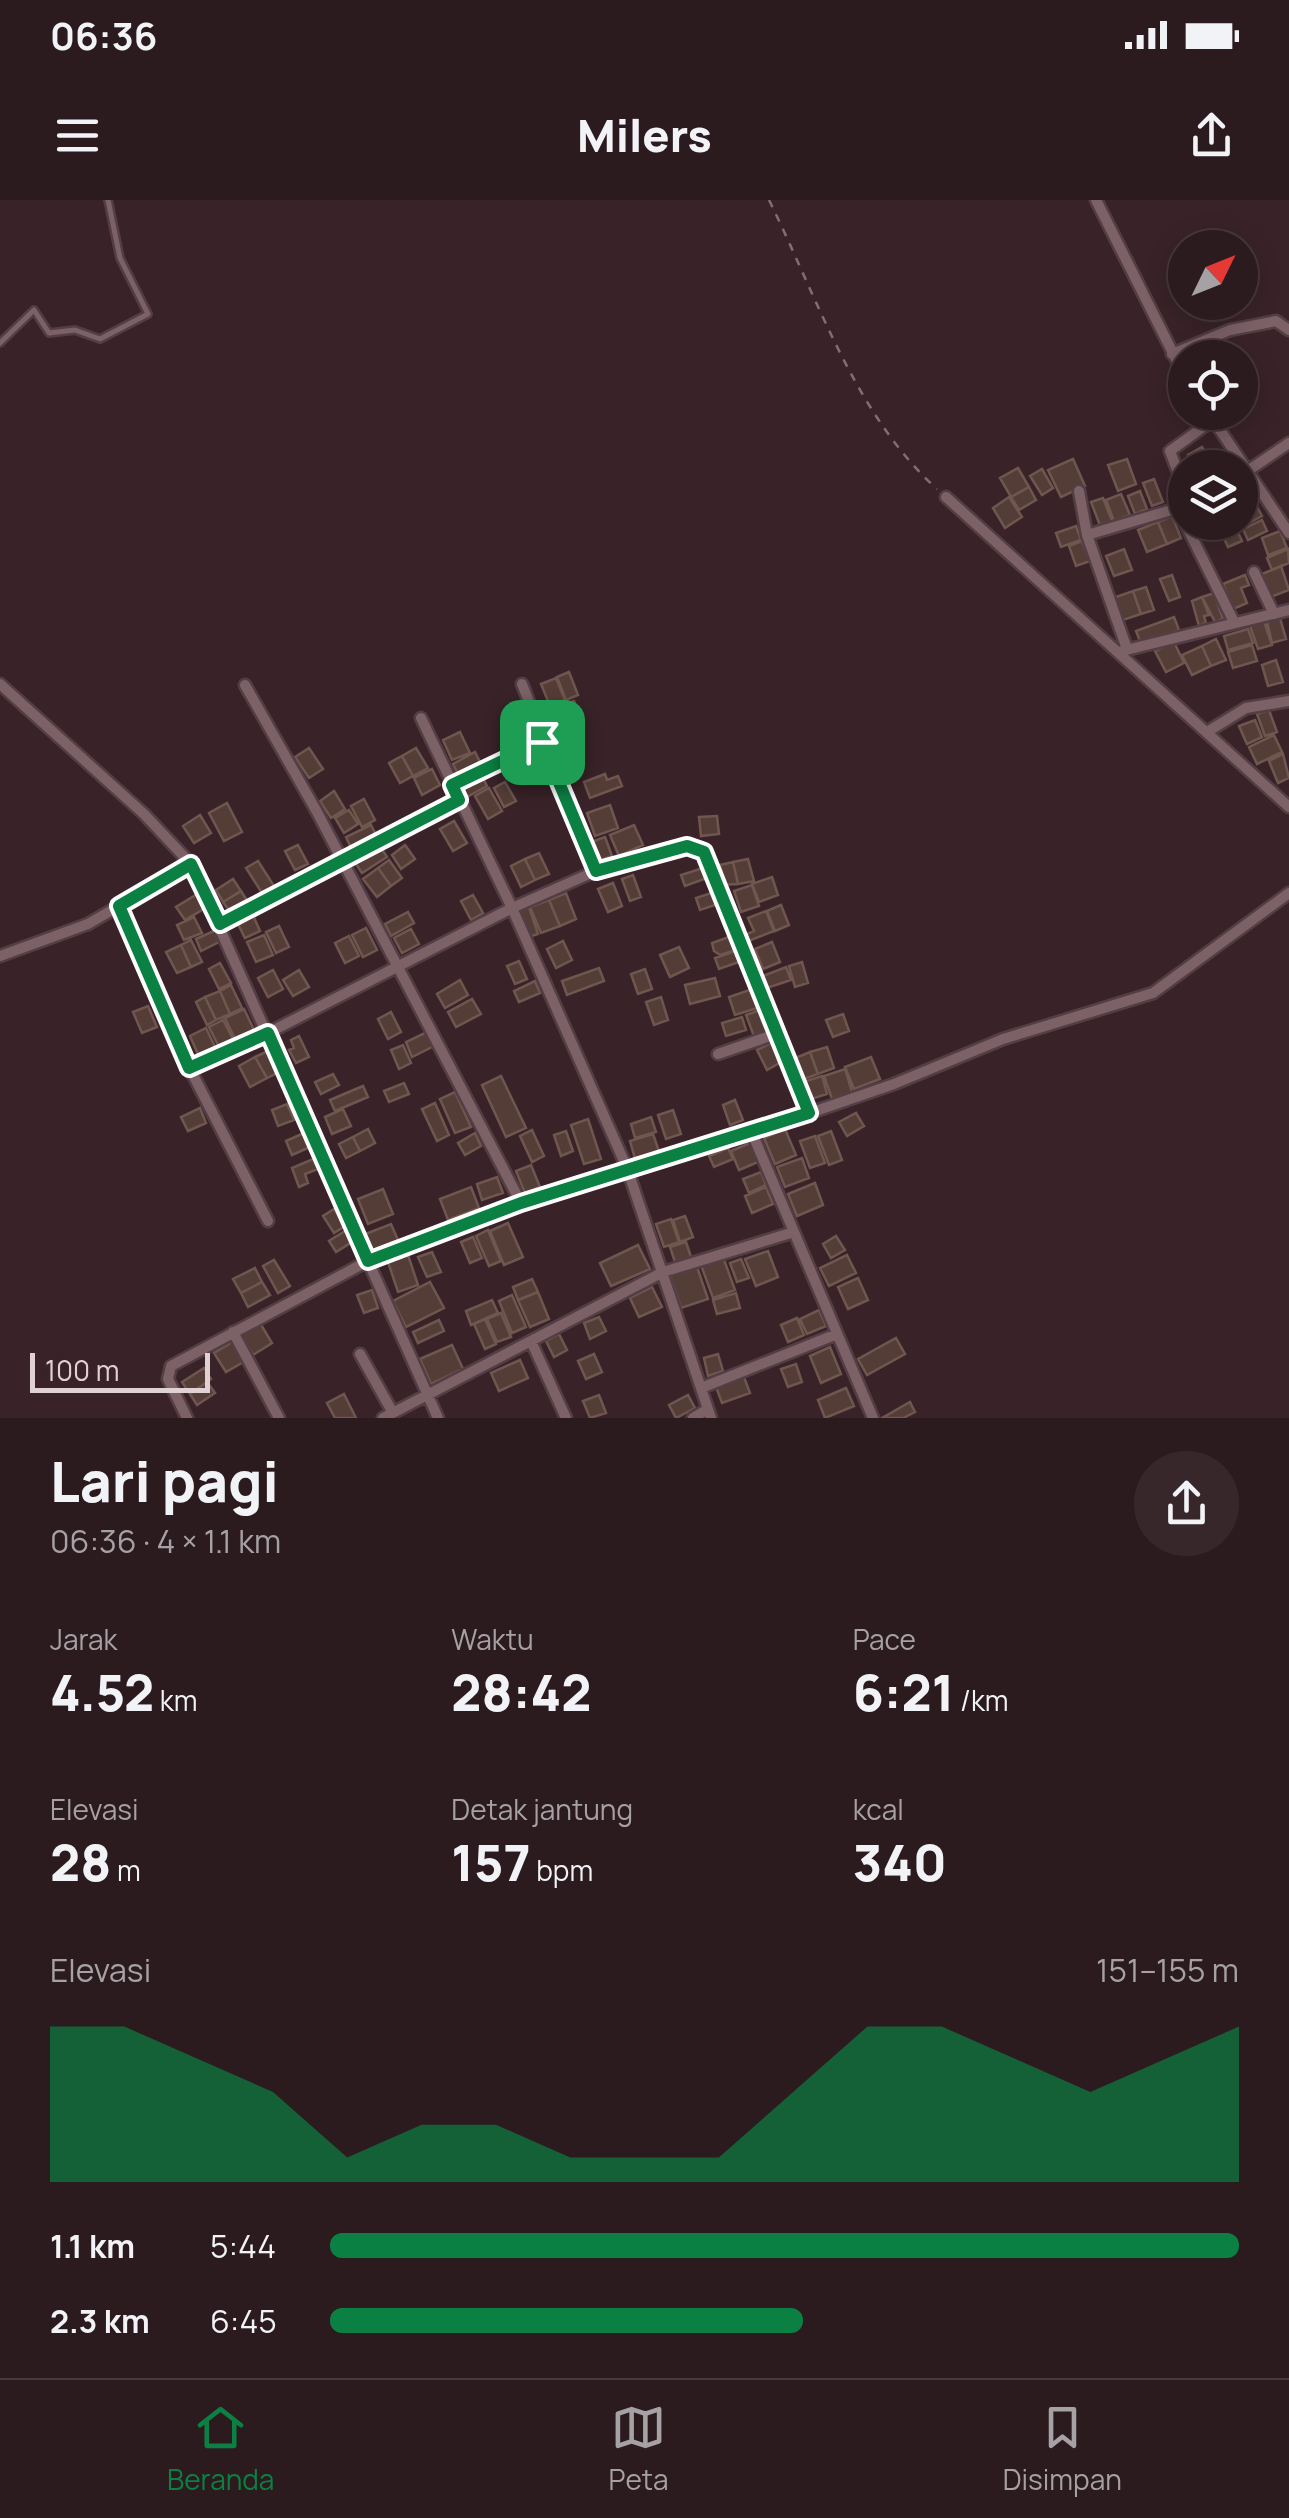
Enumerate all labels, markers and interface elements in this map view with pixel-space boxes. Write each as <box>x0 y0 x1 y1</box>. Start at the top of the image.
text: 06:36 <box>50 9 157 61</box>
text: Milers <box>577 104 712 166</box>
icon: menu <box>50 108 105 163</box>
icon: share <box>1184 108 1239 163</box>
north arrow <box>1168 230 1258 320</box>
map controls <box>1168 230 1258 540</box>
button: locate <box>1168 340 1258 430</box>
button: layers <box>1168 450 1258 540</box>
pin <box>500 700 585 785</box>
icon: arrive <box>515 715 570 770</box>
scale bar <box>30 1348 210 1392</box>
text: 100 m <box>45 1351 119 1389</box>
text: Lari pagi <box>50 1443 279 1519</box>
button: share <box>1134 1451 1239 1556</box>
text: 06:36 · 4 × 1.1 km <box>50 1519 281 1563</box>
text: Jarak <box>50 1620 118 1658</box>
text: Waktu <box>451 1620 534 1658</box>
text: Pace <box>853 1620 916 1658</box>
text: 4.52 <box>50 1658 154 1726</box>
text: 28:42 <box>451 1658 591 1726</box>
text: 6:21 <box>853 1658 955 1726</box>
text: km <box>154 1681 197 1719</box>
text: /km <box>955 1681 1009 1719</box>
text: Elevasi <box>50 1790 138 1828</box>
text: Detak jantung <box>451 1790 633 1828</box>
text: kcal <box>853 1790 904 1828</box>
text: 28 <box>50 1828 111 1896</box>
text: 157 <box>451 1828 531 1896</box>
text: 340 <box>853 1828 947 1896</box>
text: m <box>111 1851 141 1889</box>
text: bpm <box>531 1851 593 1889</box>
text: Elevasi <box>50 1948 151 1992</box>
text: 151–155 m <box>1096 1948 1239 1992</box>
text: 1.1 km <box>50 2224 135 2268</box>
text: 5:44 <box>210 2224 276 2268</box>
text: 2.3 km <box>50 2299 150 2343</box>
text: 6:45 <box>210 2299 277 2343</box>
tab: Beranda <box>167 2400 274 2498</box>
tab: Peta <box>609 2400 669 2498</box>
tab: Disimpan <box>1003 2400 1122 2498</box>

